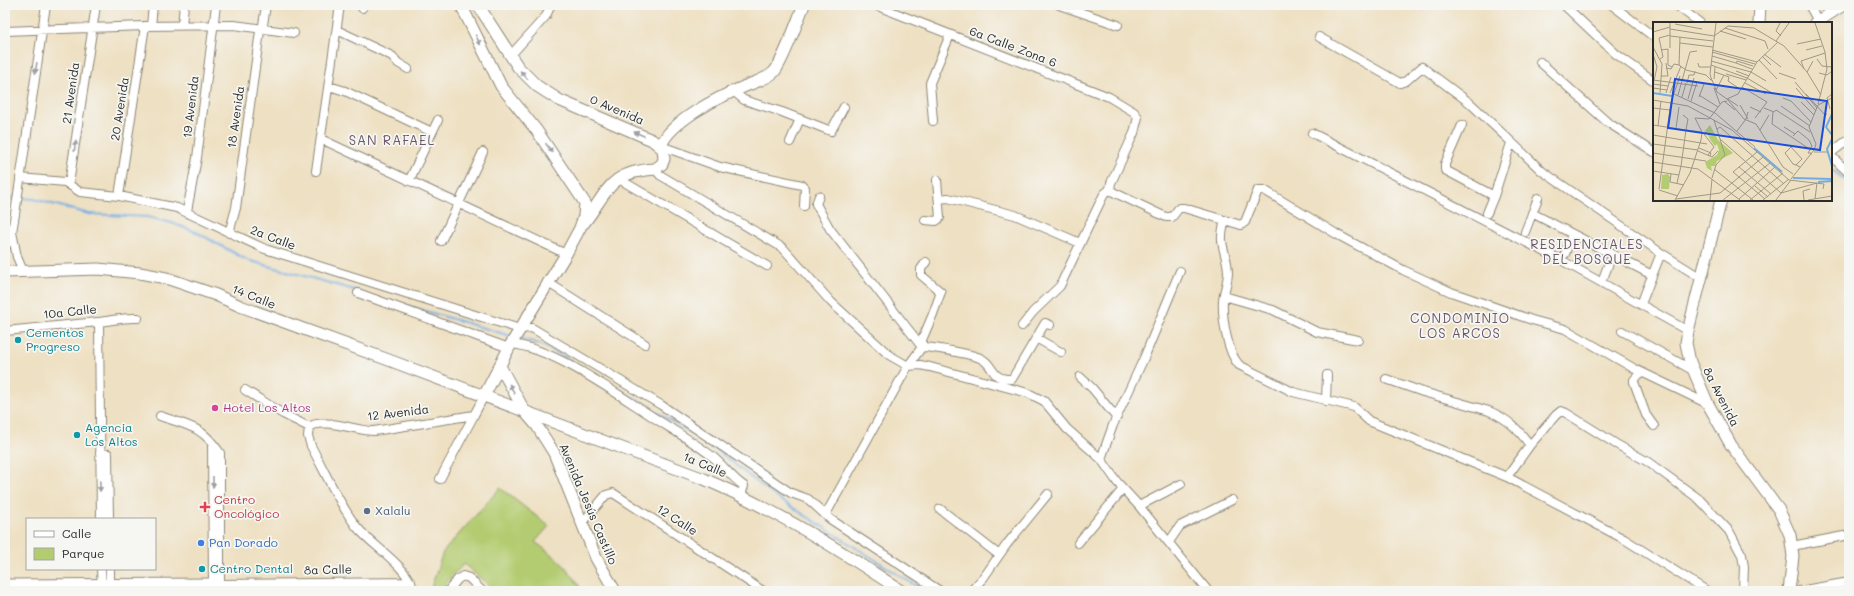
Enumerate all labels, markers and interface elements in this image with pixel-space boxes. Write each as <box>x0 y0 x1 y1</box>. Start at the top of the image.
street label: 6a Calle Zona 6 <box>967 22 1059 70</box>
inset map <box>1653 22 1832 201</box>
one-way arrow <box>475 34 481 46</box>
street label: 21 Avenida <box>58 61 82 125</box>
one-way arrow <box>33 62 39 74</box>
one-way arrow <box>520 69 529 80</box>
street label: 19 Avenida <box>178 75 202 139</box>
street label: 20 Avenida <box>106 76 132 142</box>
street label: 18 Avenida <box>223 85 247 149</box>
street label: 0 Avenida <box>588 90 647 128</box>
district label: SAN RAFAEL <box>349 131 435 148</box>
one-way arrow <box>633 131 644 137</box>
one-way arrow <box>72 140 78 152</box>
one-way arrow <box>545 143 553 154</box>
street label: 2a Calle <box>248 221 298 253</box>
district label: RESIDENCIALES DEL BOSQUE <box>1530 235 1644 267</box>
street label: 14 Calle <box>230 280 279 312</box>
street label: 10a Calle <box>42 300 97 322</box>
district label: CONDOMINIO LOS ARCOS <box>1410 309 1510 341</box>
place label: Cementos Progreso <box>26 324 84 354</box>
marker: Cementos Progreso <box>13 335 23 345</box>
street label: 8a Avenida <box>1700 364 1744 429</box>
one-way arrow <box>509 383 516 395</box>
place label: Hotel Los Altos <box>223 399 311 415</box>
street label: 12 Avenida <box>366 400 430 424</box>
marker: Hotel Los Altos <box>210 403 220 413</box>
place label: Agencia Los Altos <box>85 419 138 449</box>
marker: Agencia Los Altos <box>72 430 82 440</box>
street label: Avenida Jesús Castillo <box>556 441 622 567</box>
street label: 1a Calle <box>681 448 730 480</box>
one-way arrow <box>210 476 216 489</box>
one-way arrow <box>97 480 104 492</box>
place label: Centro Oncológico <box>214 491 279 521</box>
street label: 12 Calle <box>654 500 701 538</box>
marker: Centro Oncológico <box>199 501 211 513</box>
place label: Xalalu <box>375 502 411 518</box>
marker: Xalalu <box>362 506 372 516</box>
legend <box>26 518 156 570</box>
text: Calle <box>62 525 92 541</box>
place label: Pan Dorado <box>209 534 278 550</box>
marker: Pan Dorado <box>196 538 206 548</box>
text: Parque <box>62 545 105 561</box>
place label: Centro Dental <box>210 560 293 576</box>
street label: 8a Calle <box>304 561 352 577</box>
marker: Centro Dental <box>197 564 207 574</box>

